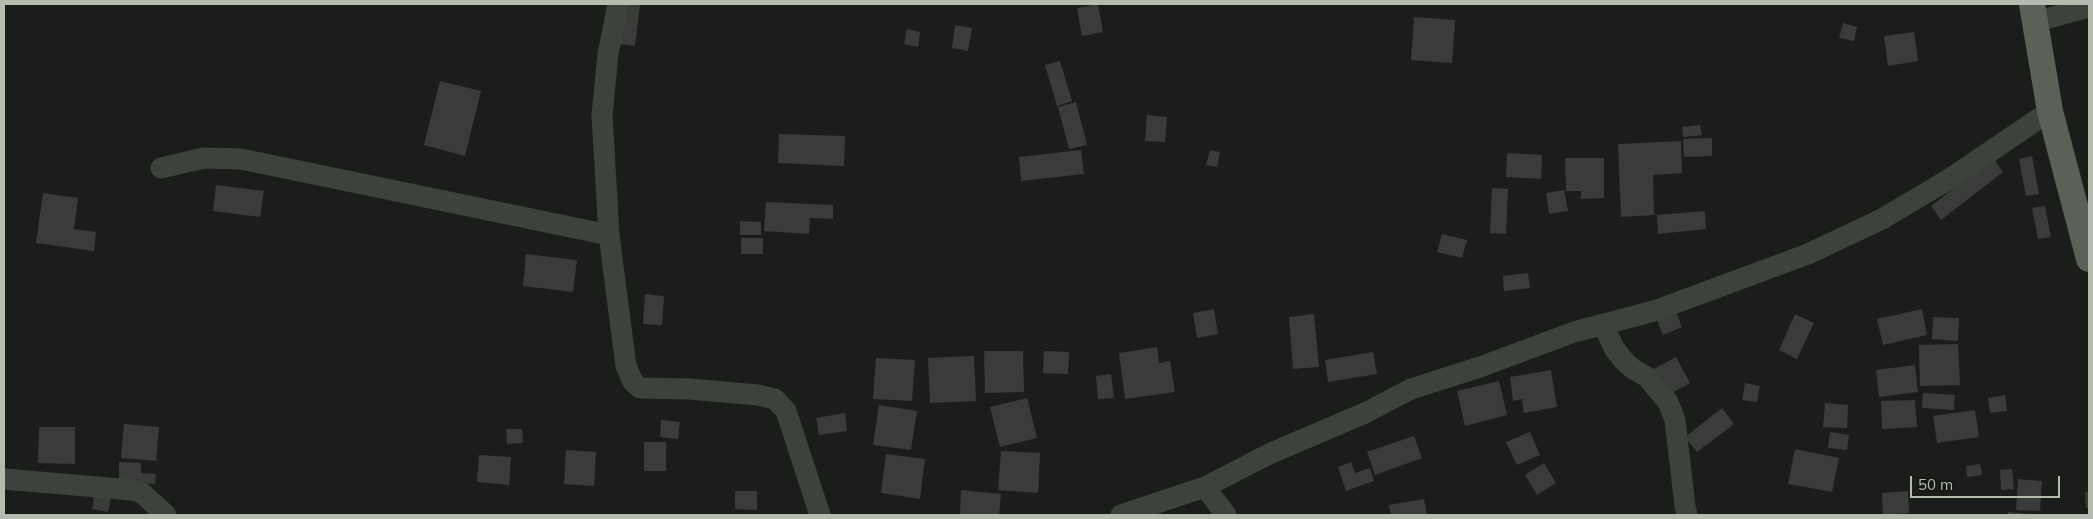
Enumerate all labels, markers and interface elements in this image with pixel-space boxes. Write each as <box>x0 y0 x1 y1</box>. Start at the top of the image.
scale bar <box>1913 466 2063 498</box>
text: 50 m <box>1918 475 1953 494</box>

